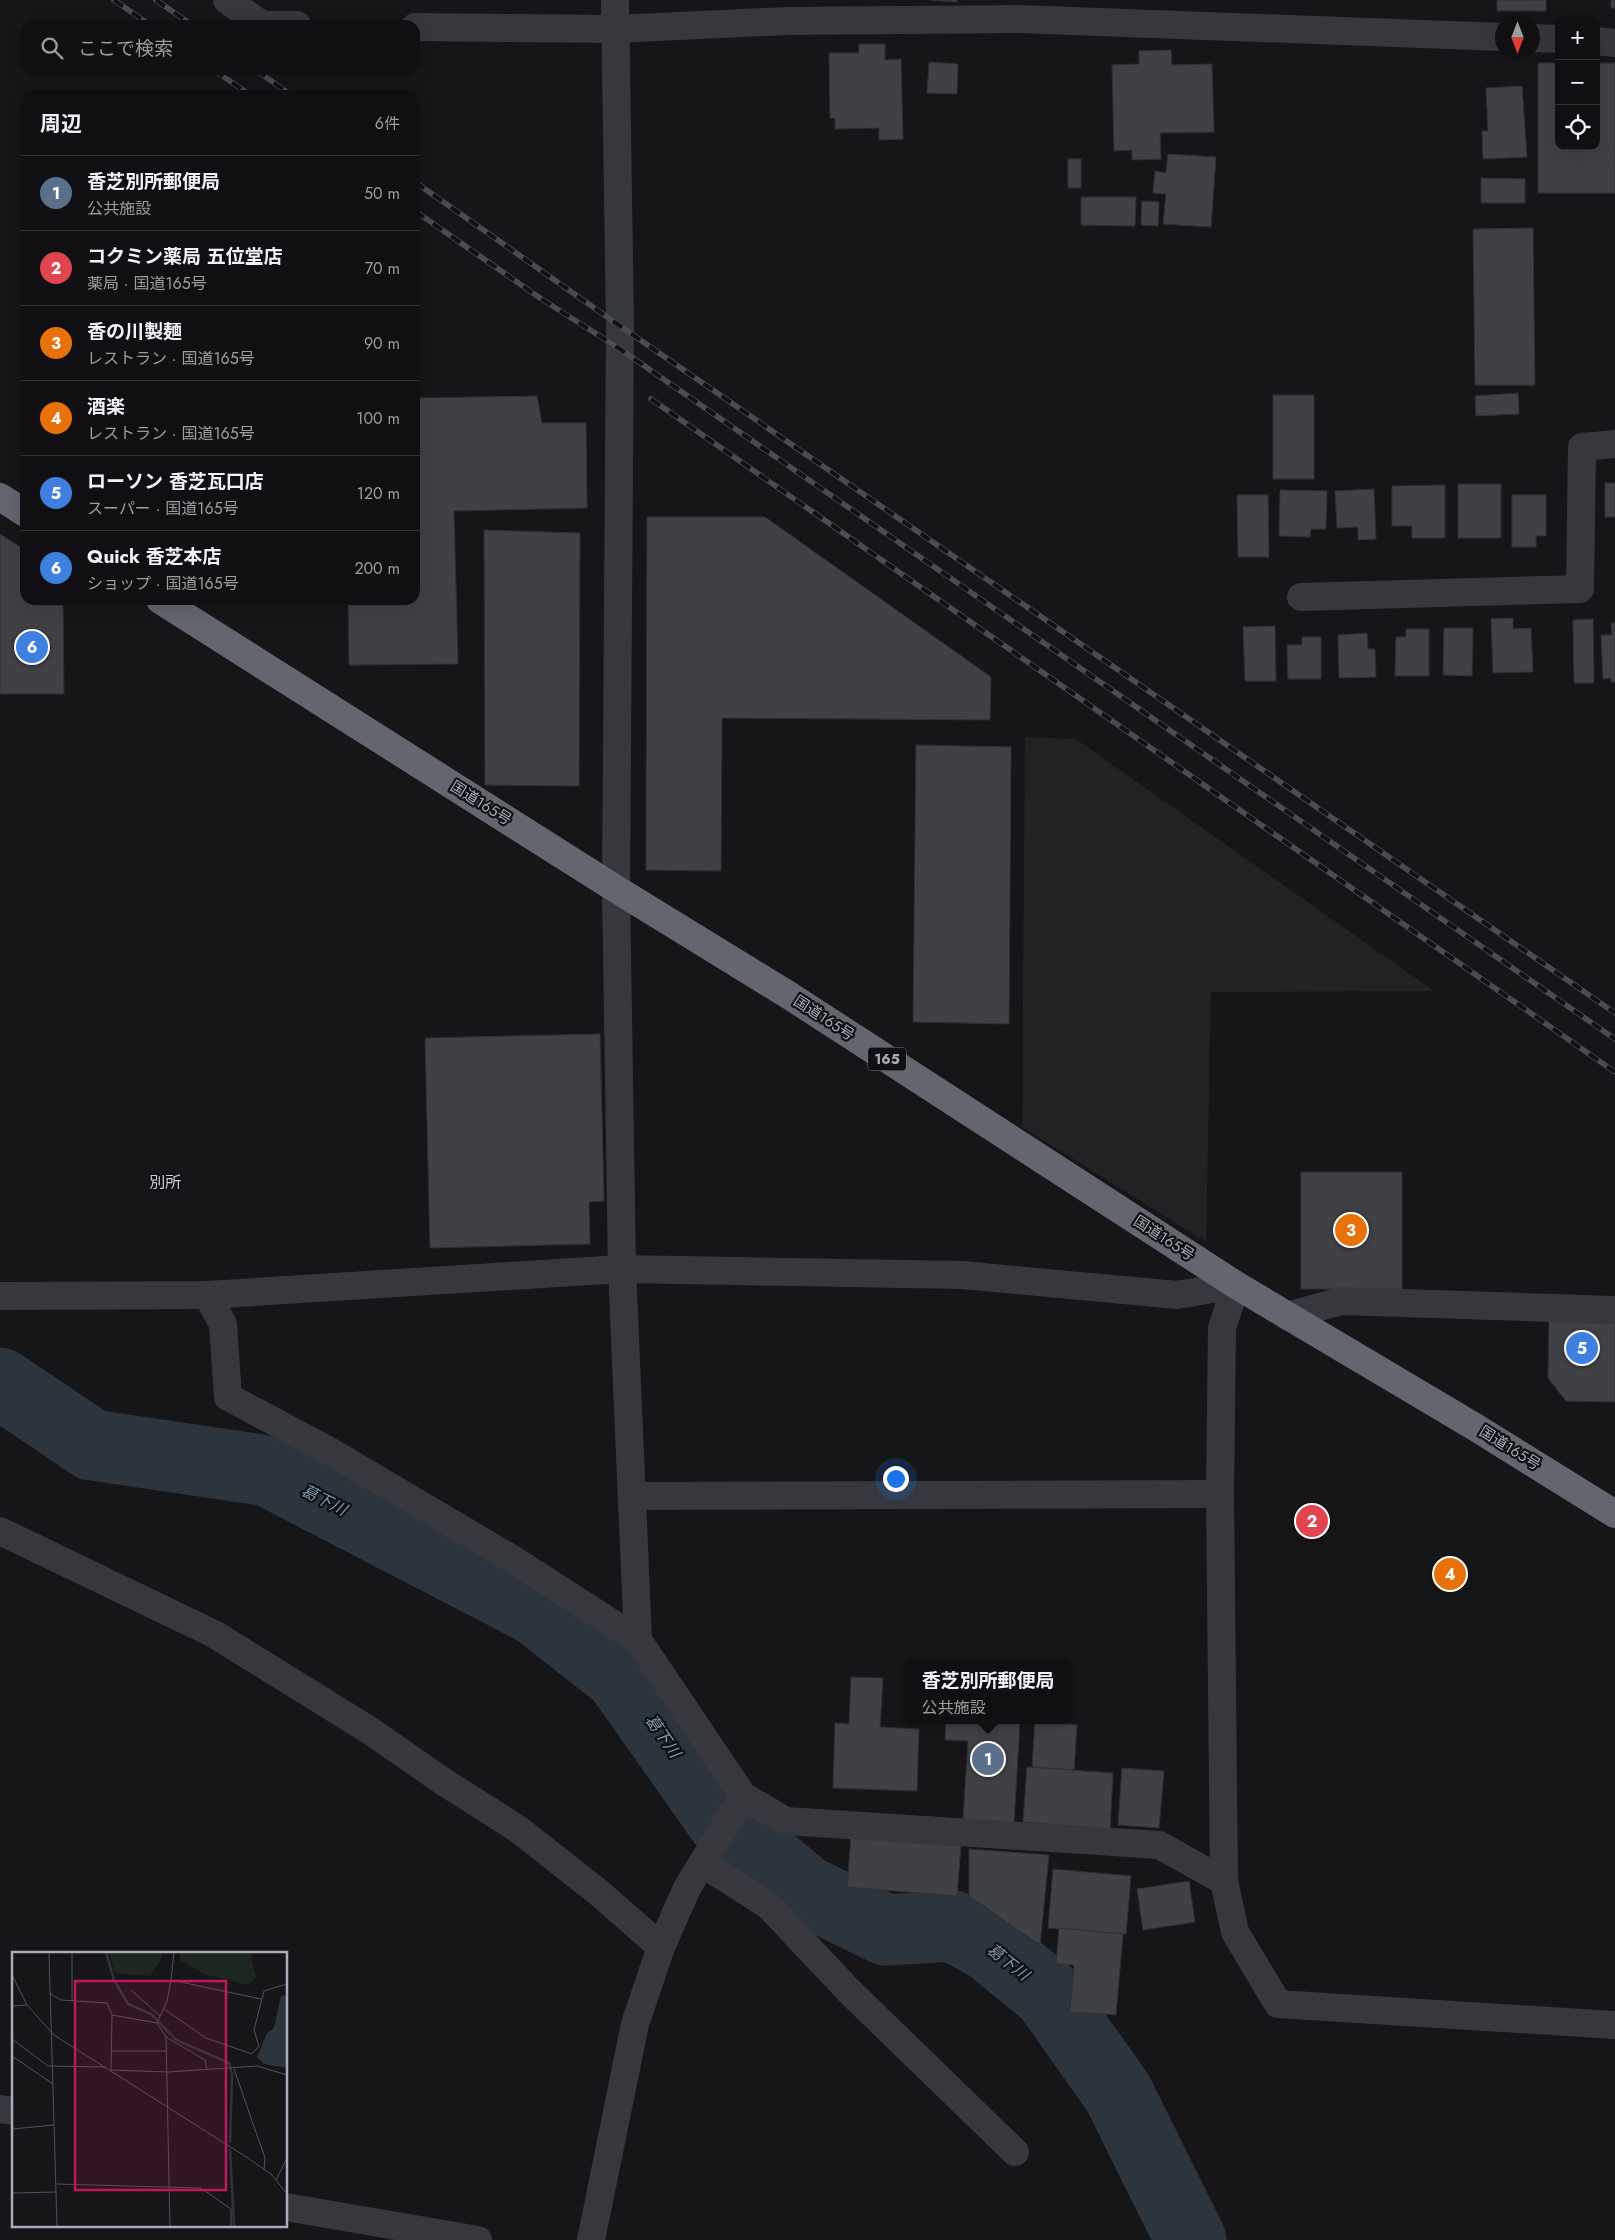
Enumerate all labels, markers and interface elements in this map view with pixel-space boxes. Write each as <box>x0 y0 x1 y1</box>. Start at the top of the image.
north arrow <box>1495 15 1540 60</box>
map controls <box>1555 15 1600 150</box>
button: + <box>1555 15 1600 60</box>
search box <box>20 20 420 75</box>
icon: search <box>38 34 66 62</box>
text: ここで検索 <box>78 35 173 62</box>
button: − <box>1555 60 1600 105</box>
button: locate <box>1555 105 1600 150</box>
text: 周辺 <box>40 109 82 139</box>
text: 6件 <box>375 112 400 135</box>
text: 香芝別所郵便局 <box>87 168 220 195</box>
text: 1 <box>52 182 60 205</box>
text: 50 m <box>364 182 400 205</box>
text: 公共施設 <box>87 197 151 220</box>
text: コクミン薬局 五位堂店 <box>87 243 283 270</box>
text: 2 <box>51 257 61 280</box>
text: 70 m <box>365 257 400 280</box>
text: 薬局 · 国道165号 <box>87 272 207 295</box>
text: 香の川製麺 <box>87 318 182 345</box>
text: 3 <box>51 332 61 355</box>
text: 90 m <box>364 332 400 355</box>
text: レストラン · 国道165号 <box>87 347 255 370</box>
text: 酒楽 <box>87 393 125 420</box>
text: 4 <box>50 407 62 430</box>
text: 100 m <box>356 407 400 430</box>
text: レストラン · 国道165号 <box>87 422 255 445</box>
text: ローソン 香芝瓦口店 <box>87 468 264 495</box>
text: 5 <box>51 482 61 505</box>
text: 120 m <box>357 482 400 505</box>
text: スーパー · 国道165号 <box>87 497 239 520</box>
text: Quick 香芝本店 <box>87 543 222 570</box>
text: 6 <box>51 557 61 580</box>
text: 200 m <box>354 557 400 580</box>
text: ショップ · 国道165号 <box>87 572 239 595</box>
pin: 6 <box>16 628 48 666</box>
street label: 国道165号 <box>446 775 516 831</box>
street label: 国道165号 <box>789 990 859 1046</box>
road number: 165 <box>868 1048 906 1070</box>
district label: 別所 <box>149 1171 181 1194</box>
street label: 国道165号 <box>1129 1210 1199 1266</box>
pin: 3 <box>1335 1211 1367 1249</box>
pin: 5 <box>1566 1329 1598 1367</box>
street label: 国道165号 <box>1475 1420 1545 1476</box>
your location <box>883 1466 909 1492</box>
water label: 葛下川 <box>297 1479 352 1522</box>
pin: 2 <box>1296 1502 1328 1540</box>
pin: 4 <box>1434 1555 1466 1593</box>
popup <box>904 1659 1072 1724</box>
text: 香芝別所郵便局 <box>921 1667 1055 1694</box>
text: 公共施設 <box>921 1696 986 1719</box>
water label: 葛下川 <box>640 1710 687 1764</box>
pin: 1 <box>972 1740 1004 1778</box>
water label: 葛下川 <box>982 1938 1036 1987</box>
inset map <box>12 1952 288 2228</box>

